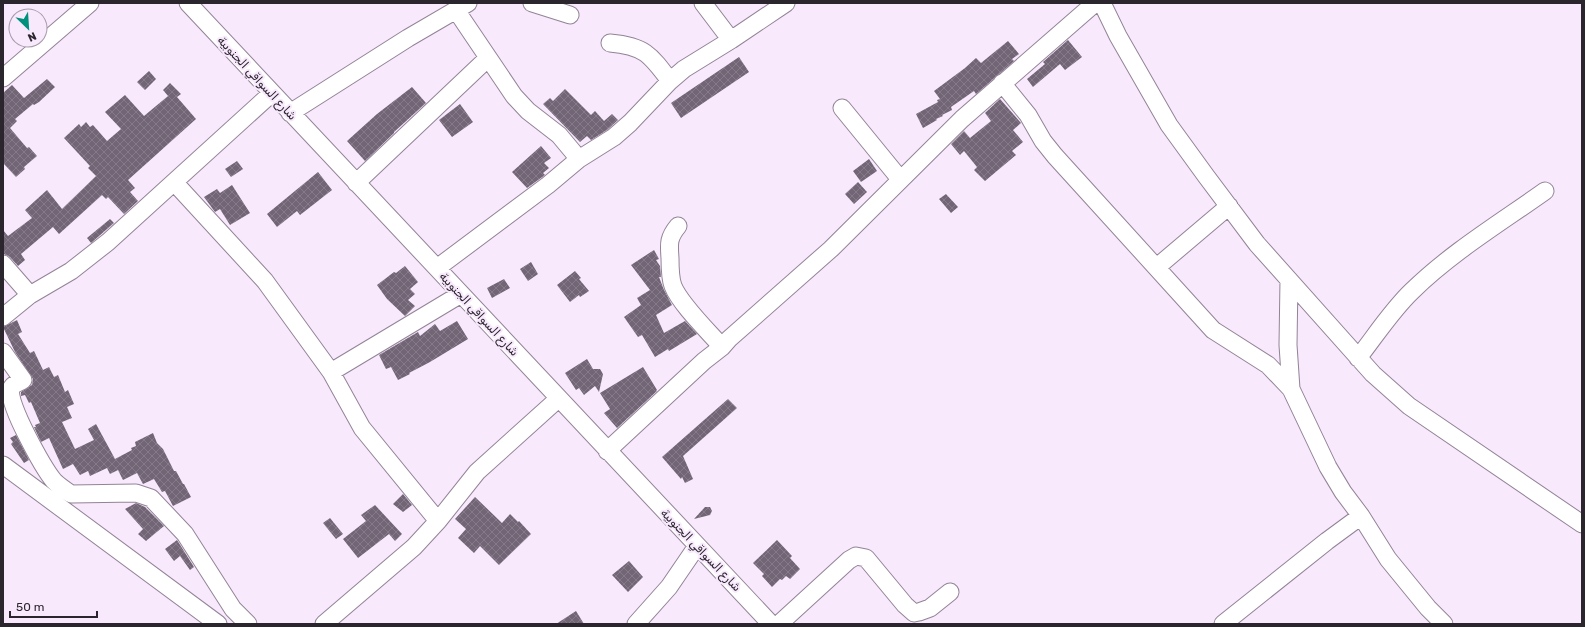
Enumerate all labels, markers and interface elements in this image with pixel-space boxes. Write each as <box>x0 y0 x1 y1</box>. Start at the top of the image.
north arrow <box>8 8 48 48</box>
text: N <box>26 29 38 44</box>
street label: شارع السواقي الجنوبية <box>213 33 299 124</box>
street label: شارع السواقي الجنوبية <box>435 269 521 360</box>
street label: شارع السواقي الجنوبية <box>656 506 744 596</box>
scale bar <box>10 593 97 619</box>
text: 50 m <box>16 600 44 614</box>

